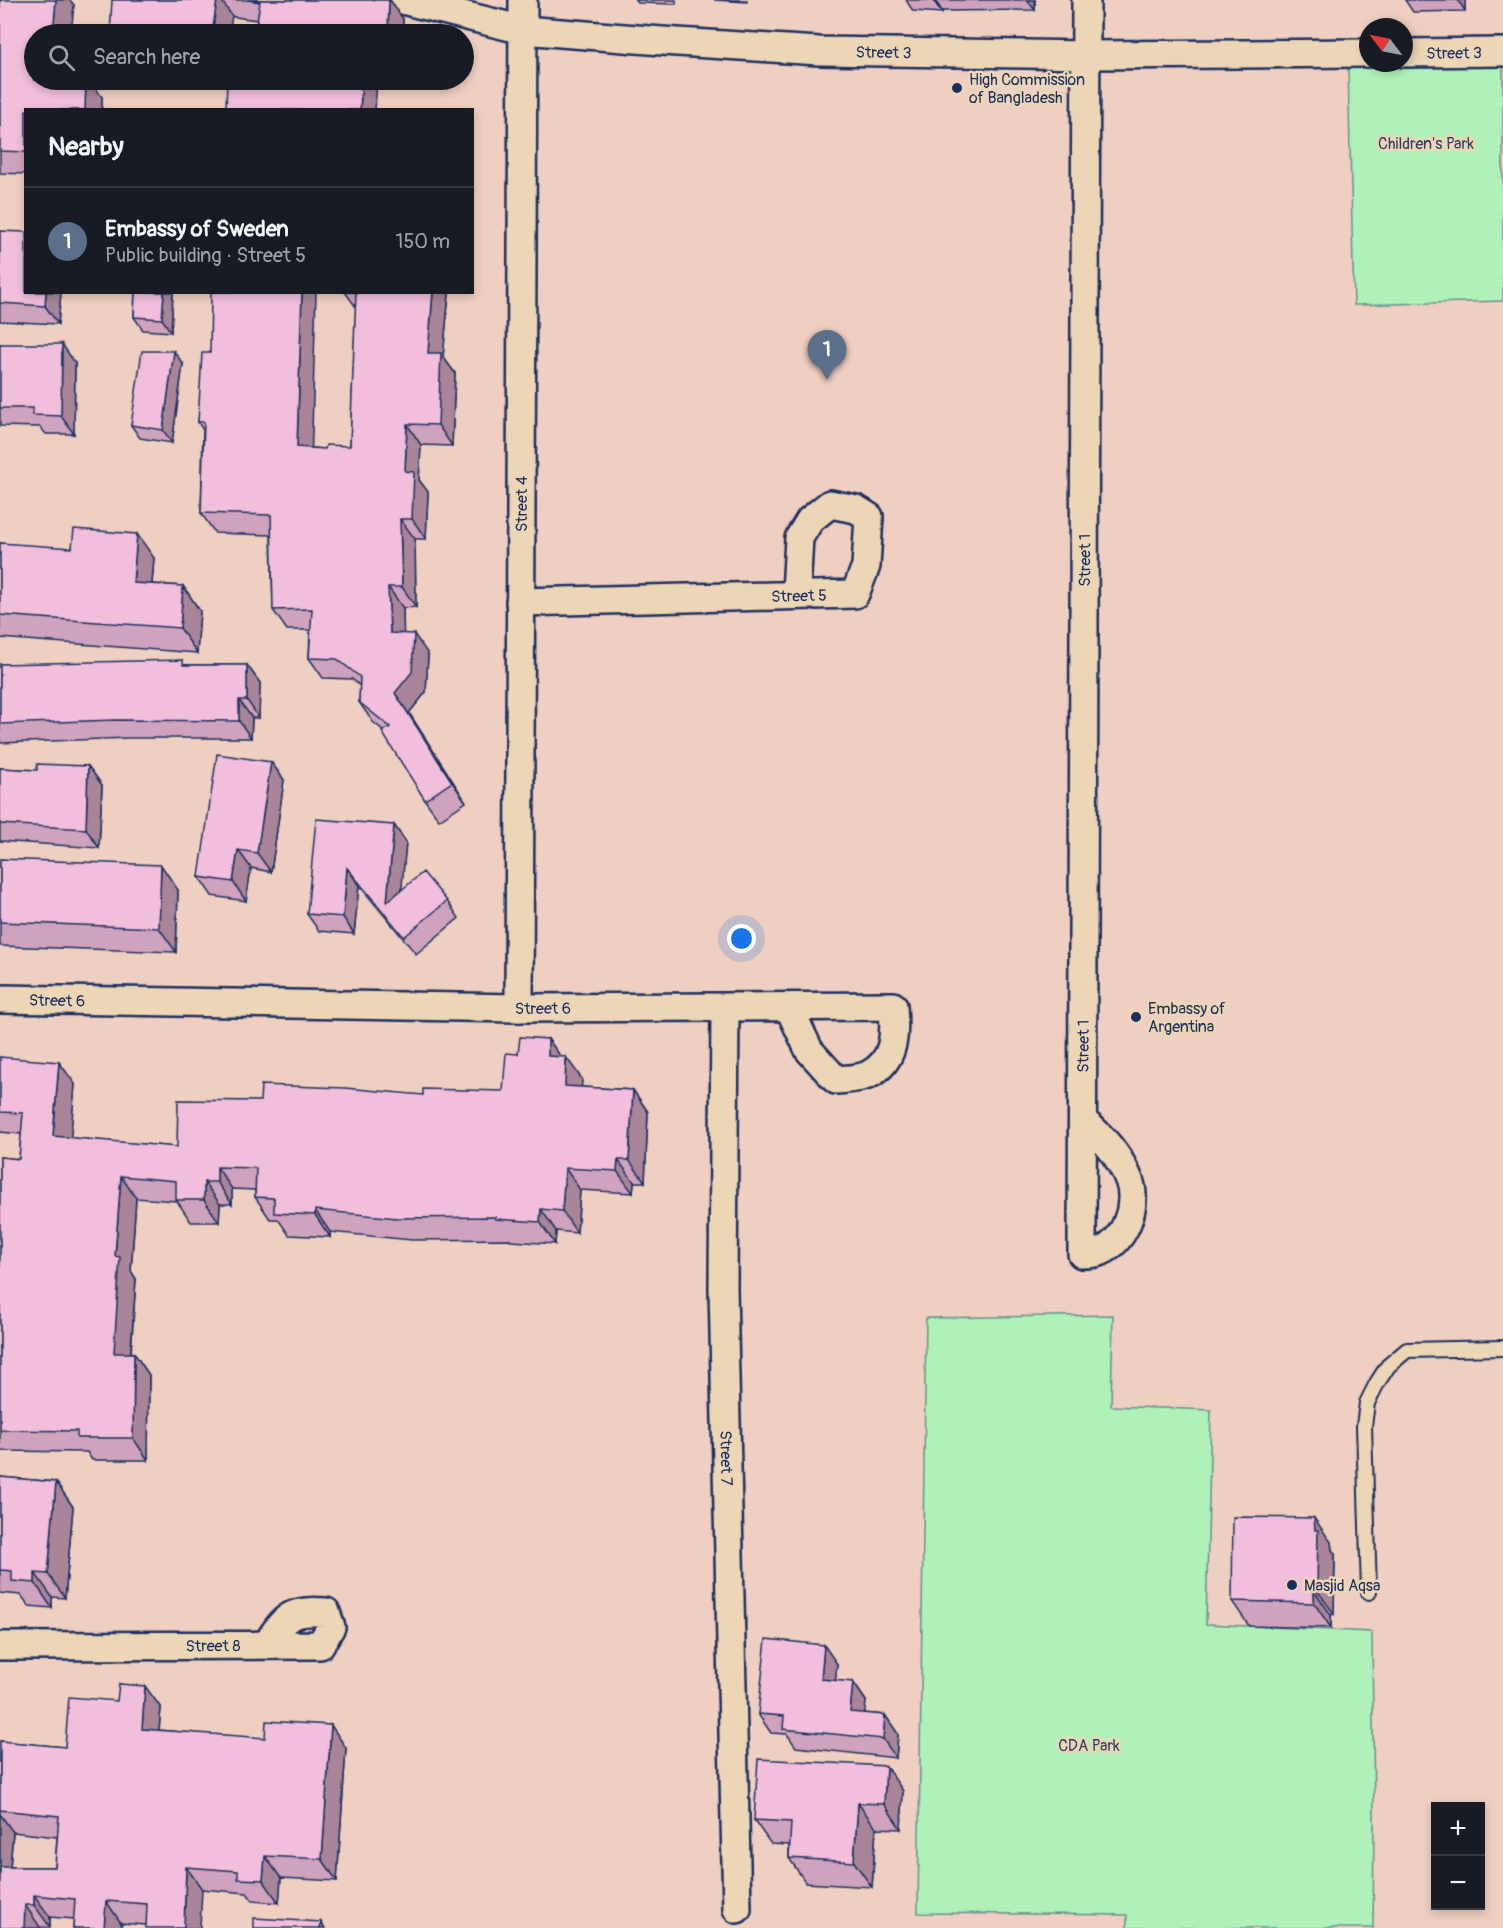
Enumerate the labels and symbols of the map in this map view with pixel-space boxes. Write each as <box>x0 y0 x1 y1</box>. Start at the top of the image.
north arrow <box>1359 18 1413 72</box>
street label: Street 3 <box>855 43 912 63</box>
street label: Street 3 <box>1426 43 1482 64</box>
place label: High Commission of Bangladesh <box>969 70 1085 108</box>
marker: High Commission of Bangladesh <box>950 81 964 95</box>
park label: Children's Park <box>1378 134 1474 154</box>
pin: 1 <box>808 330 846 380</box>
street label: Street 4 <box>512 476 532 532</box>
street label: Street 1 <box>1075 534 1095 587</box>
street label: Street 5 <box>771 586 827 607</box>
your location <box>727 924 756 953</box>
street label: Street 6 <box>29 991 85 1011</box>
street label: Street 6 <box>515 999 571 1019</box>
place label: Embassy of Argentina <box>1148 999 1226 1037</box>
marker: Embassy of Argentina <box>1129 1010 1143 1024</box>
street label: Street 1 <box>1074 1020 1094 1073</box>
street label: Street 7 <box>715 1430 736 1486</box>
place label: Masjid Aqsa <box>1304 1576 1380 1596</box>
marker: Masjid Aqsa <box>1285 1578 1299 1592</box>
street label: Street 8 <box>185 1636 241 1656</box>
park label: CDA Park <box>1058 1736 1120 1756</box>

